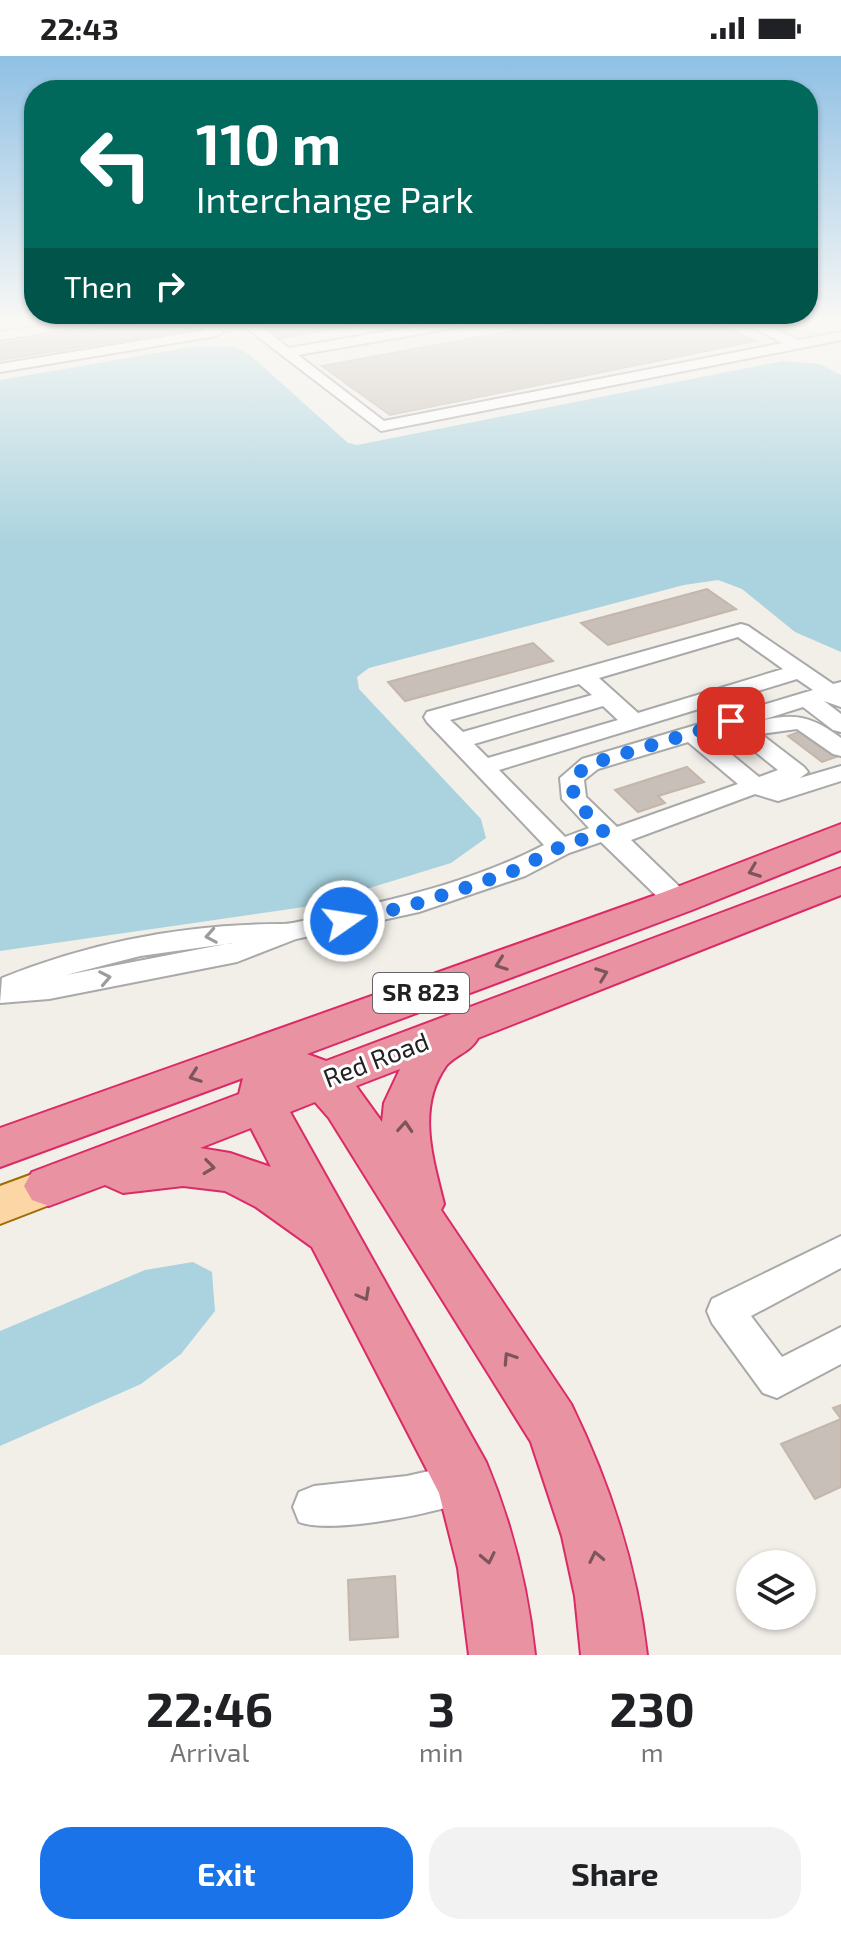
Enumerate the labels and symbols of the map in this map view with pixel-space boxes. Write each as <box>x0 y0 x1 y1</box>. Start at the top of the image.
pin <box>697 687 765 755</box>
one-way arrow <box>748 861 762 878</box>
position arrow <box>302 879 386 963</box>
one-way arrow <box>205 926 218 943</box>
one-way arrow <box>495 954 509 970</box>
one-way arrow <box>594 967 608 984</box>
one-way arrow <box>98 970 111 987</box>
road number: SR 823 <box>373 973 469 1013</box>
street label: Red Road <box>318 1024 433 1093</box>
one-way arrow <box>189 1066 203 1083</box>
one-way arrow <box>397 1120 414 1133</box>
one-way arrow <box>203 1159 216 1176</box>
one-way arrow <box>354 1287 369 1301</box>
one-way arrow <box>503 1352 518 1366</box>
one-way arrow <box>479 1550 496 1564</box>
one-way arrow <box>588 1551 605 1565</box>

